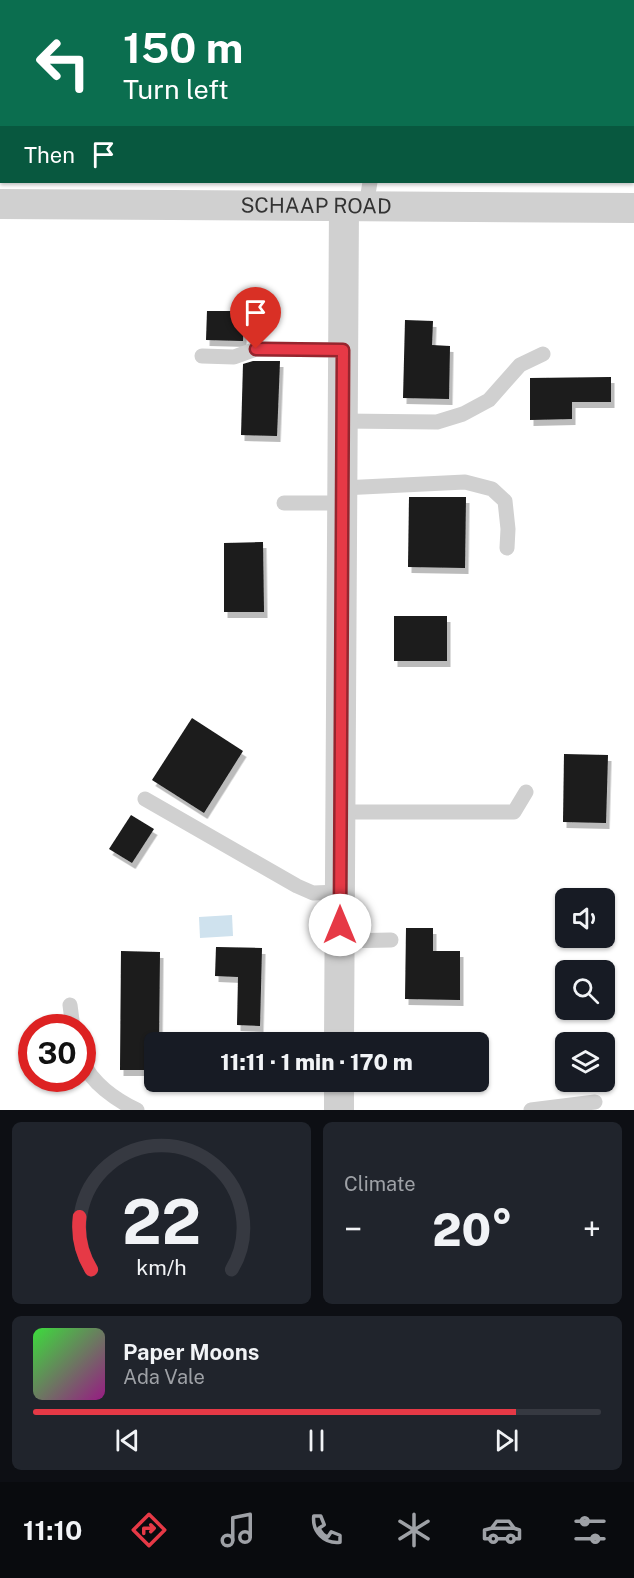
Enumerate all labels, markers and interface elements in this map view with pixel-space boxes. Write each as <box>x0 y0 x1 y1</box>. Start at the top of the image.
text: 150 m <box>123 23 243 72</box>
icon: left <box>24 24 102 102</box>
text: Turn left <box>123 73 229 105</box>
icon: arrive <box>87 138 120 171</box>
text: Then <box>24 142 75 168</box>
street label: SCHAAP ROAD <box>240 193 392 218</box>
pin <box>230 287 281 349</box>
icon: arrive <box>239 296 272 329</box>
map controls <box>555 888 615 1092</box>
button: sound <box>555 888 615 948</box>
position arrow <box>308 893 372 957</box>
button: search <box>555 960 615 1020</box>
speed limit sign: 30 <box>18 1014 96 1092</box>
button: layers <box>555 1032 615 1092</box>
text: 11:11 · 1 min · 170 m <box>220 1049 413 1075</box>
text: Climate <box>344 1172 416 1196</box>
text: 22 <box>122 1185 201 1258</box>
text: 20° <box>432 1203 513 1256</box>
text: − <box>344 1210 362 1248</box>
text: + <box>583 1210 601 1248</box>
text: km/h <box>136 1255 187 1280</box>
text: Paper Moons <box>123 1339 259 1365</box>
text: Ada Vale <box>123 1365 205 1389</box>
icon: previous <box>111 1424 144 1457</box>
icon: pause <box>300 1424 333 1457</box>
icon: next <box>490 1424 523 1457</box>
icon: directions <box>128 1509 170 1551</box>
icon: music <box>217 1509 259 1551</box>
icon: phone <box>305 1509 347 1551</box>
icon: climate <box>393 1509 435 1551</box>
icon: car <box>481 1509 523 1551</box>
icon: filters <box>569 1509 611 1551</box>
text: 11:10 <box>23 1514 82 1546</box>

